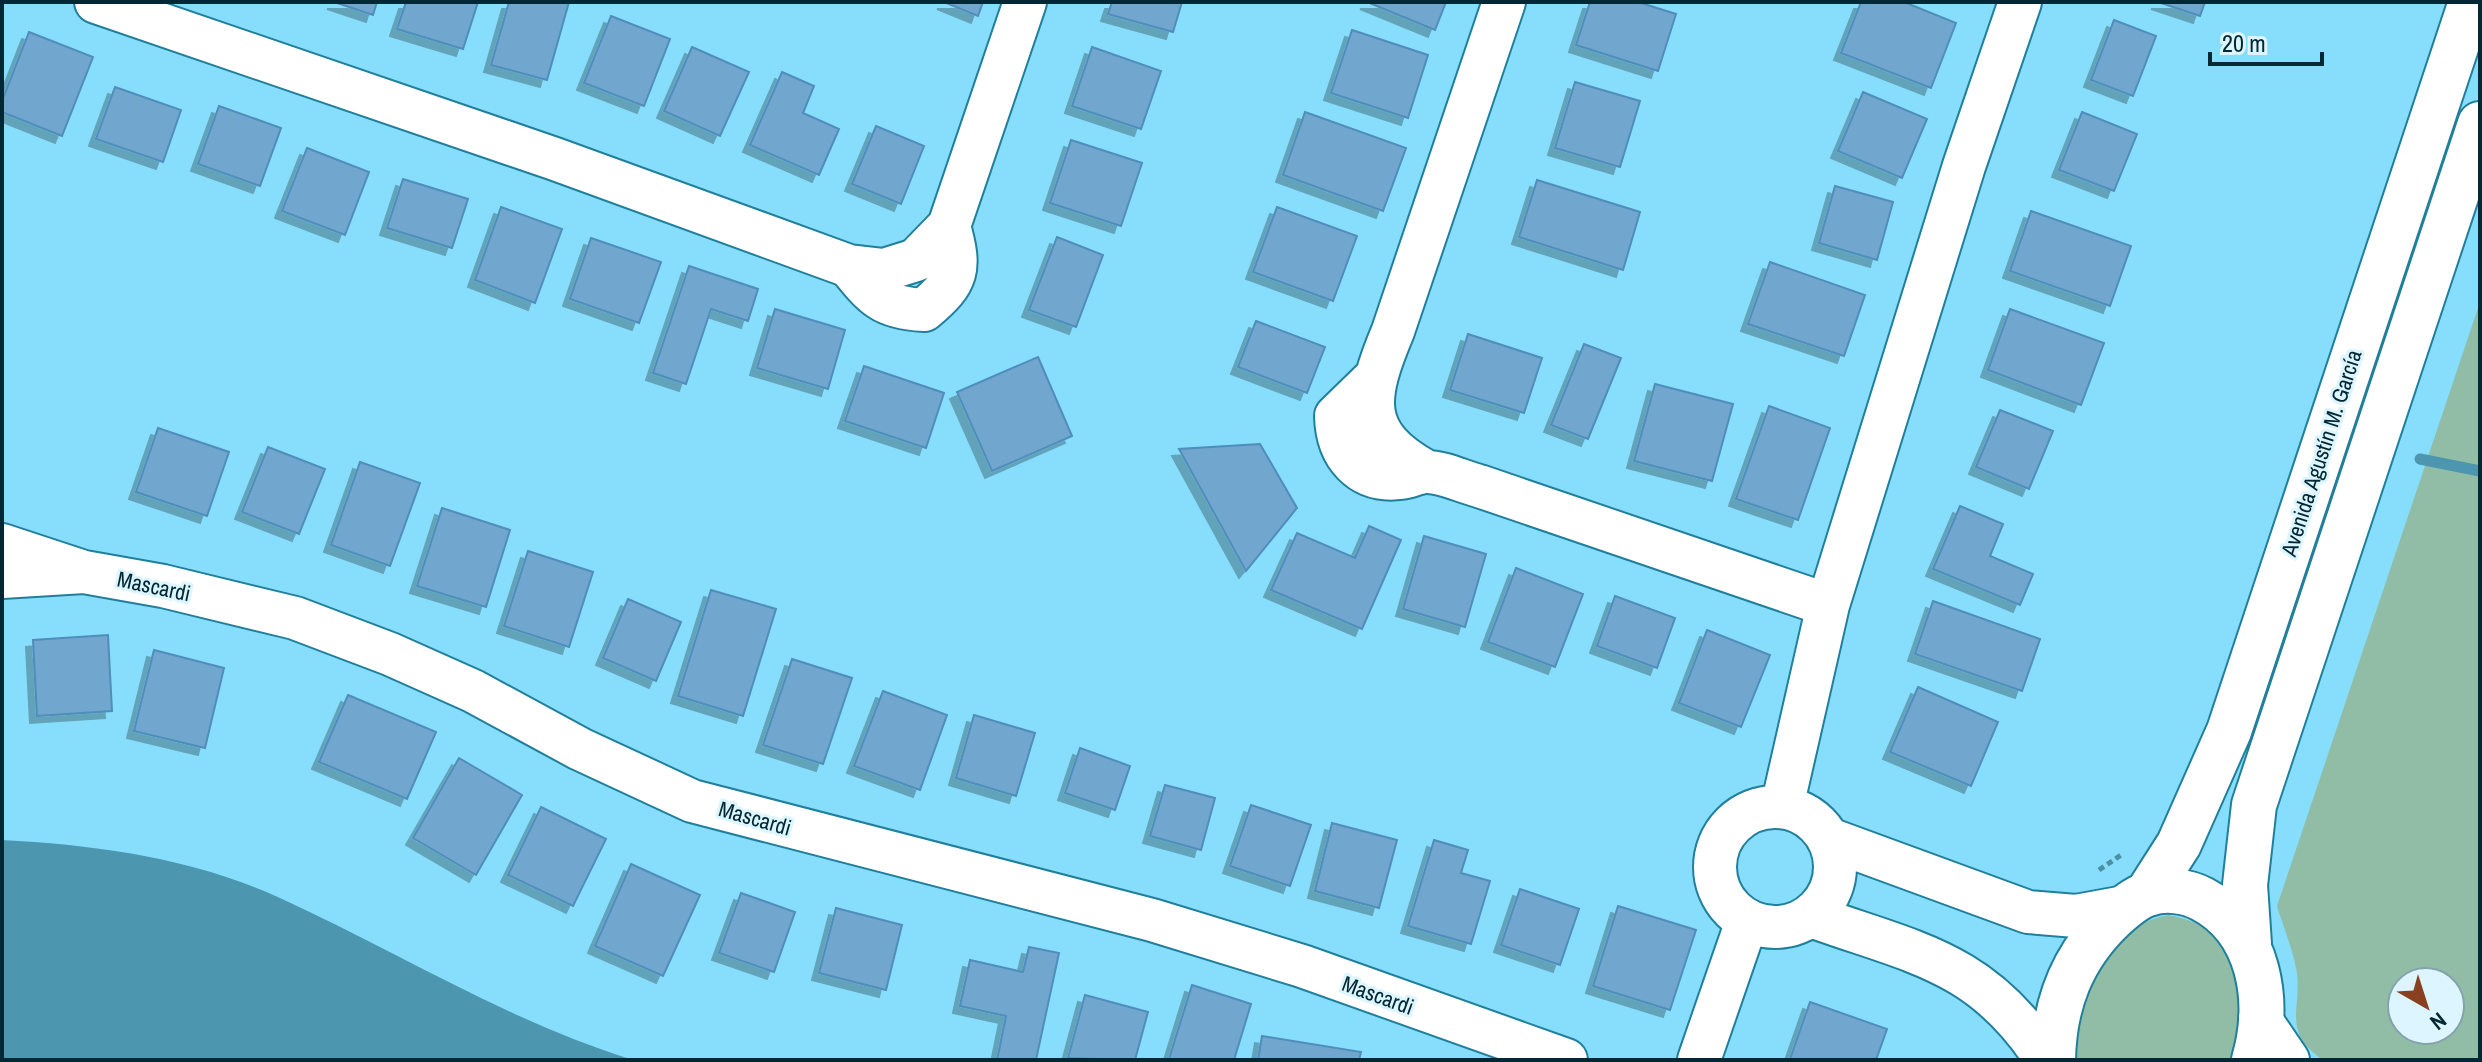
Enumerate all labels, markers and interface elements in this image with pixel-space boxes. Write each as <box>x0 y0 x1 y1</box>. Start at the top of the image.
scale bar <box>2210 16 2322 66</box>
text: 20 m <box>2222 27 2266 59</box>
street label: Avenida Agustín M. García <box>2273 346 2369 561</box>
street label: Mascardi <box>115 564 193 608</box>
street label: Mascardi <box>715 793 795 843</box>
north arrow <box>2386 966 2466 1046</box>
street label: Mascardi <box>1338 968 1418 1022</box>
text: N <box>2424 1006 2453 1037</box>

